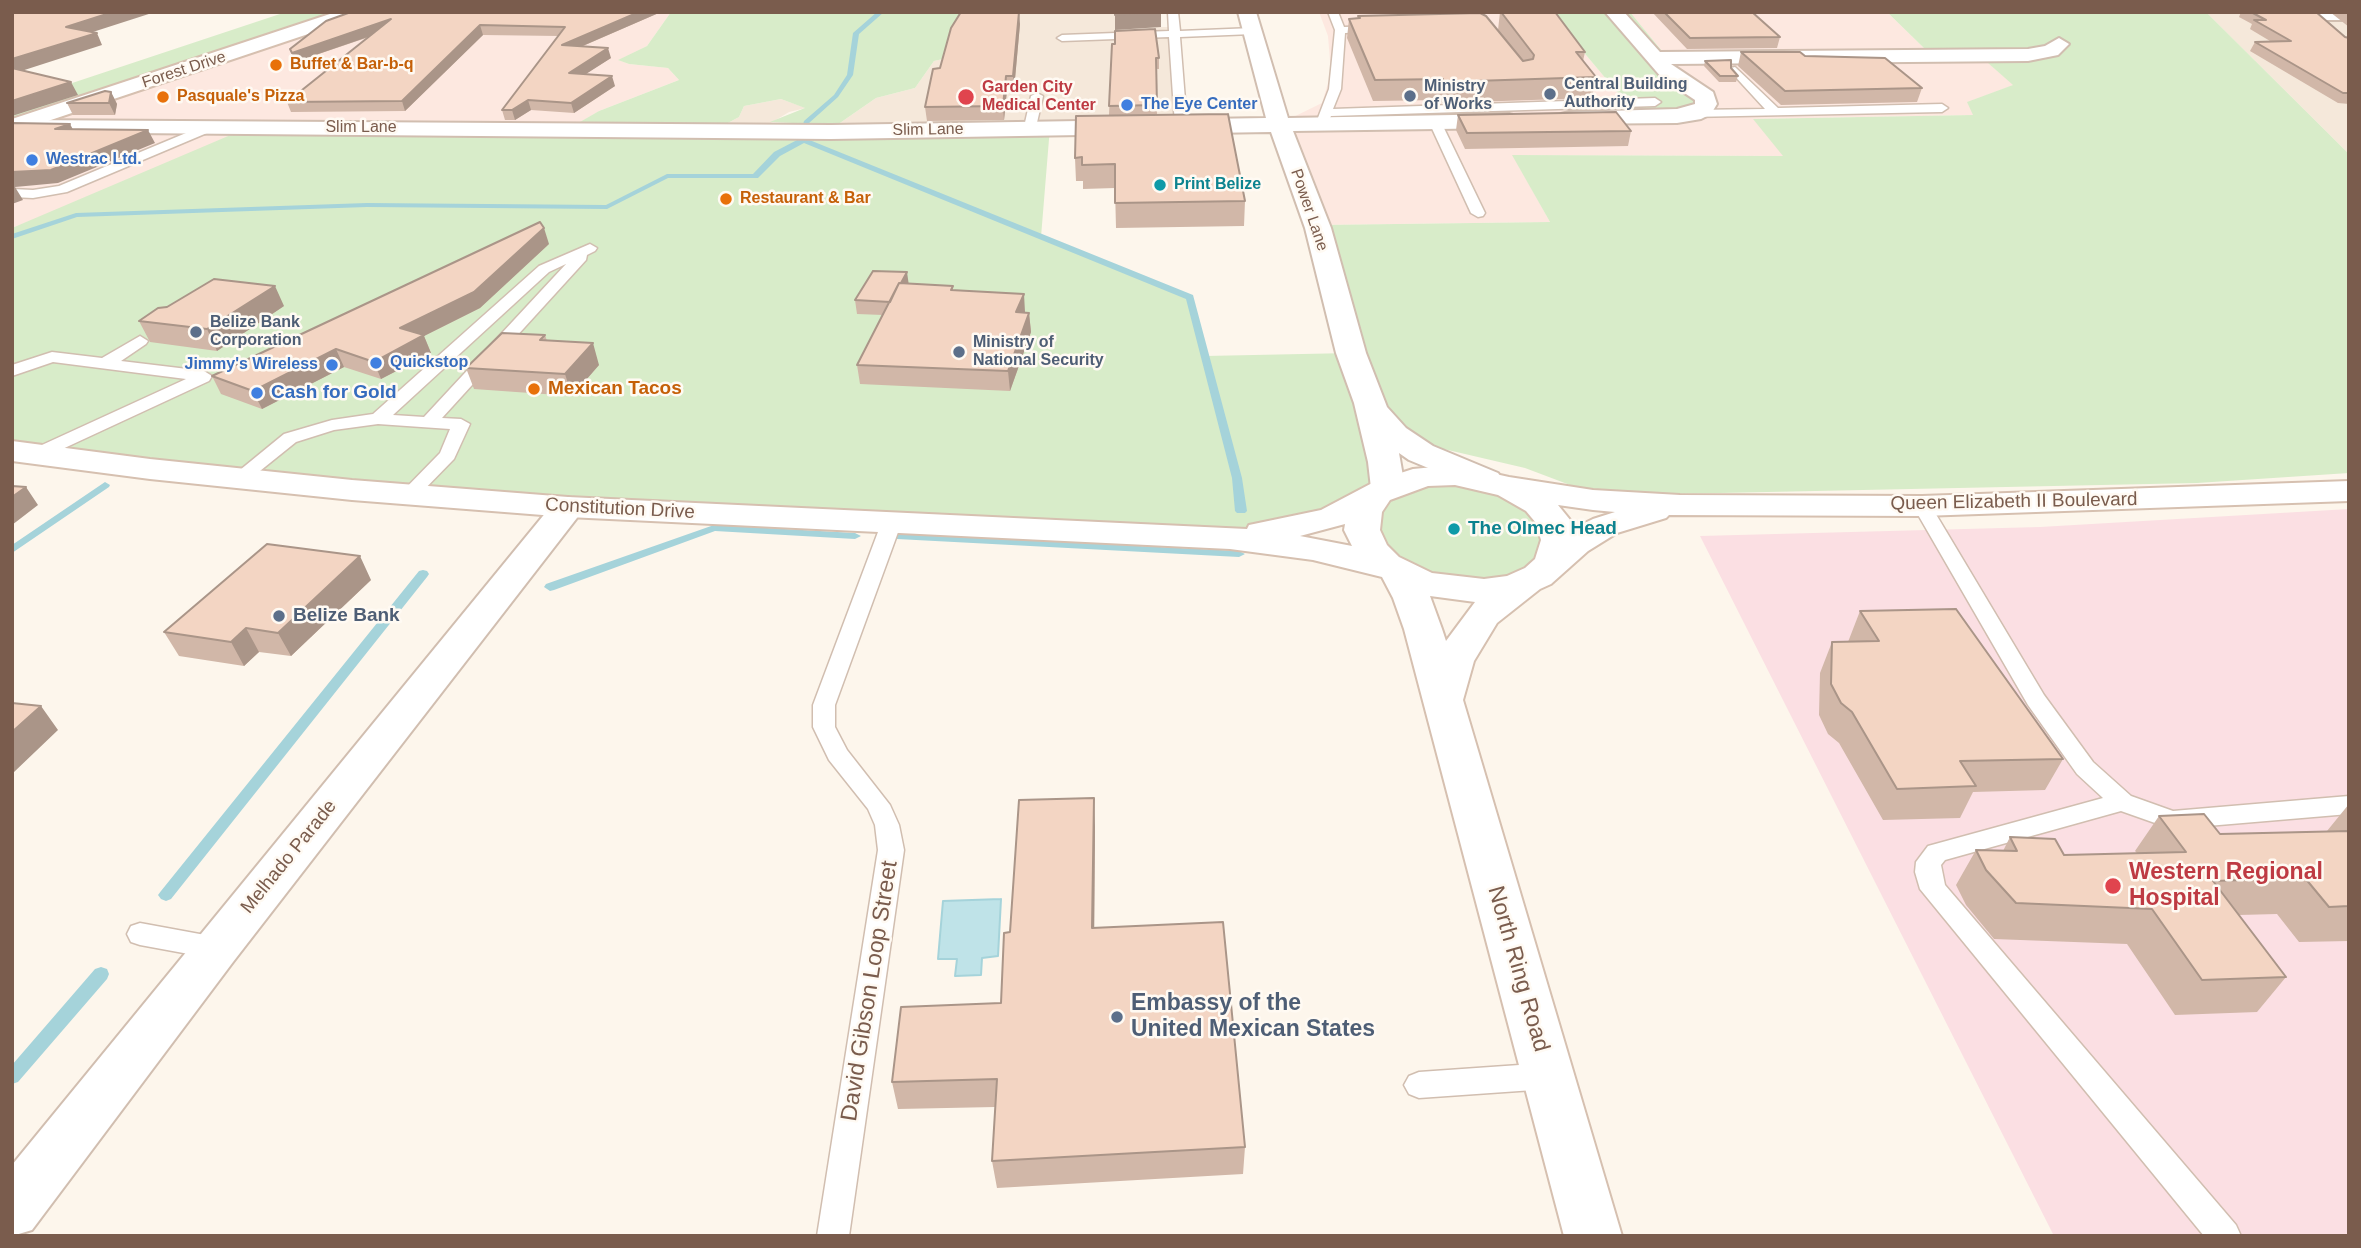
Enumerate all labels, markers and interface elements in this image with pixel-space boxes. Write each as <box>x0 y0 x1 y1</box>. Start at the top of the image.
street label: Forest Drive <box>140 47 228 93</box>
place label: Buffet & Bar-b-q <box>290 55 414 75</box>
marker: Buffet & Bar-b-q <box>268 57 284 73</box>
place label: Central Building Authority <box>1564 75 1688 113</box>
place label: Ministry of Works <box>1424 77 1492 115</box>
place label: Garden City Medical Center <box>982 78 1096 116</box>
marker: Central Building Authority <box>1542 86 1558 102</box>
place label: Pasquale's Pizza <box>177 87 304 107</box>
marker: Garden City Medical Center <box>956 87 976 107</box>
marker: Ministry of Works <box>1402 88 1418 104</box>
marker: Pasquale's Pizza <box>155 89 171 105</box>
place label: The Eye Center <box>1141 95 1257 115</box>
marker: The Eye Center <box>1119 97 1135 113</box>
street label: Slim Lane <box>325 118 397 138</box>
street label: Slim Lane <box>892 120 964 140</box>
place label: Westrac Ltd. <box>46 150 142 170</box>
marker: Westrac Ltd. <box>24 152 40 168</box>
street label: Power Lane <box>1286 167 1332 253</box>
place label: Print Belize <box>1174 175 1261 195</box>
marker: Print Belize <box>1152 177 1168 193</box>
place label: Restaurant & Bar <box>740 189 871 209</box>
marker: Restaurant & Bar <box>718 191 734 207</box>
place label: Belize Bank Corporation <box>210 313 302 351</box>
marker: Belize Bank Corporation <box>188 324 204 340</box>
place label: Ministry of National Security <box>973 333 1104 371</box>
marker: Ministry of National Security <box>951 344 967 360</box>
place label: Quickstop <box>390 353 468 373</box>
place label: Jimmy's Wireless <box>184 355 318 375</box>
marker: Quickstop <box>368 355 384 371</box>
marker: Jimmy's Wireless <box>324 357 340 373</box>
place label: Mexican Tacos <box>548 378 682 400</box>
marker: Mexican Tacos <box>526 381 542 397</box>
place label: Cash for Gold <box>271 382 397 404</box>
marker: Cash for Gold <box>249 385 265 401</box>
street label: Queen Elizabeth II Boulevard <box>1890 488 2138 516</box>
street label: Constitution Drive <box>545 494 695 524</box>
place label: The Olmec Head <box>1468 518 1617 540</box>
marker: The Olmec Head <box>1446 521 1462 537</box>
place label: Belize Bank <box>293 605 400 627</box>
marker: Belize Bank <box>271 608 287 624</box>
street label: Melhado Parade <box>236 796 342 918</box>
street label: David Gibson Loop Street <box>836 859 904 1123</box>
place label: Western Regional Hospital <box>2129 859 2323 913</box>
marker: Western Regional Hospital <box>2103 876 2123 896</box>
street label: North Ring Road <box>1481 883 1555 1055</box>
place label: Embassy of the United Mexican States <box>1131 990 1375 1044</box>
marker: Embassy of the United Mexican States <box>1109 1009 1125 1025</box>

